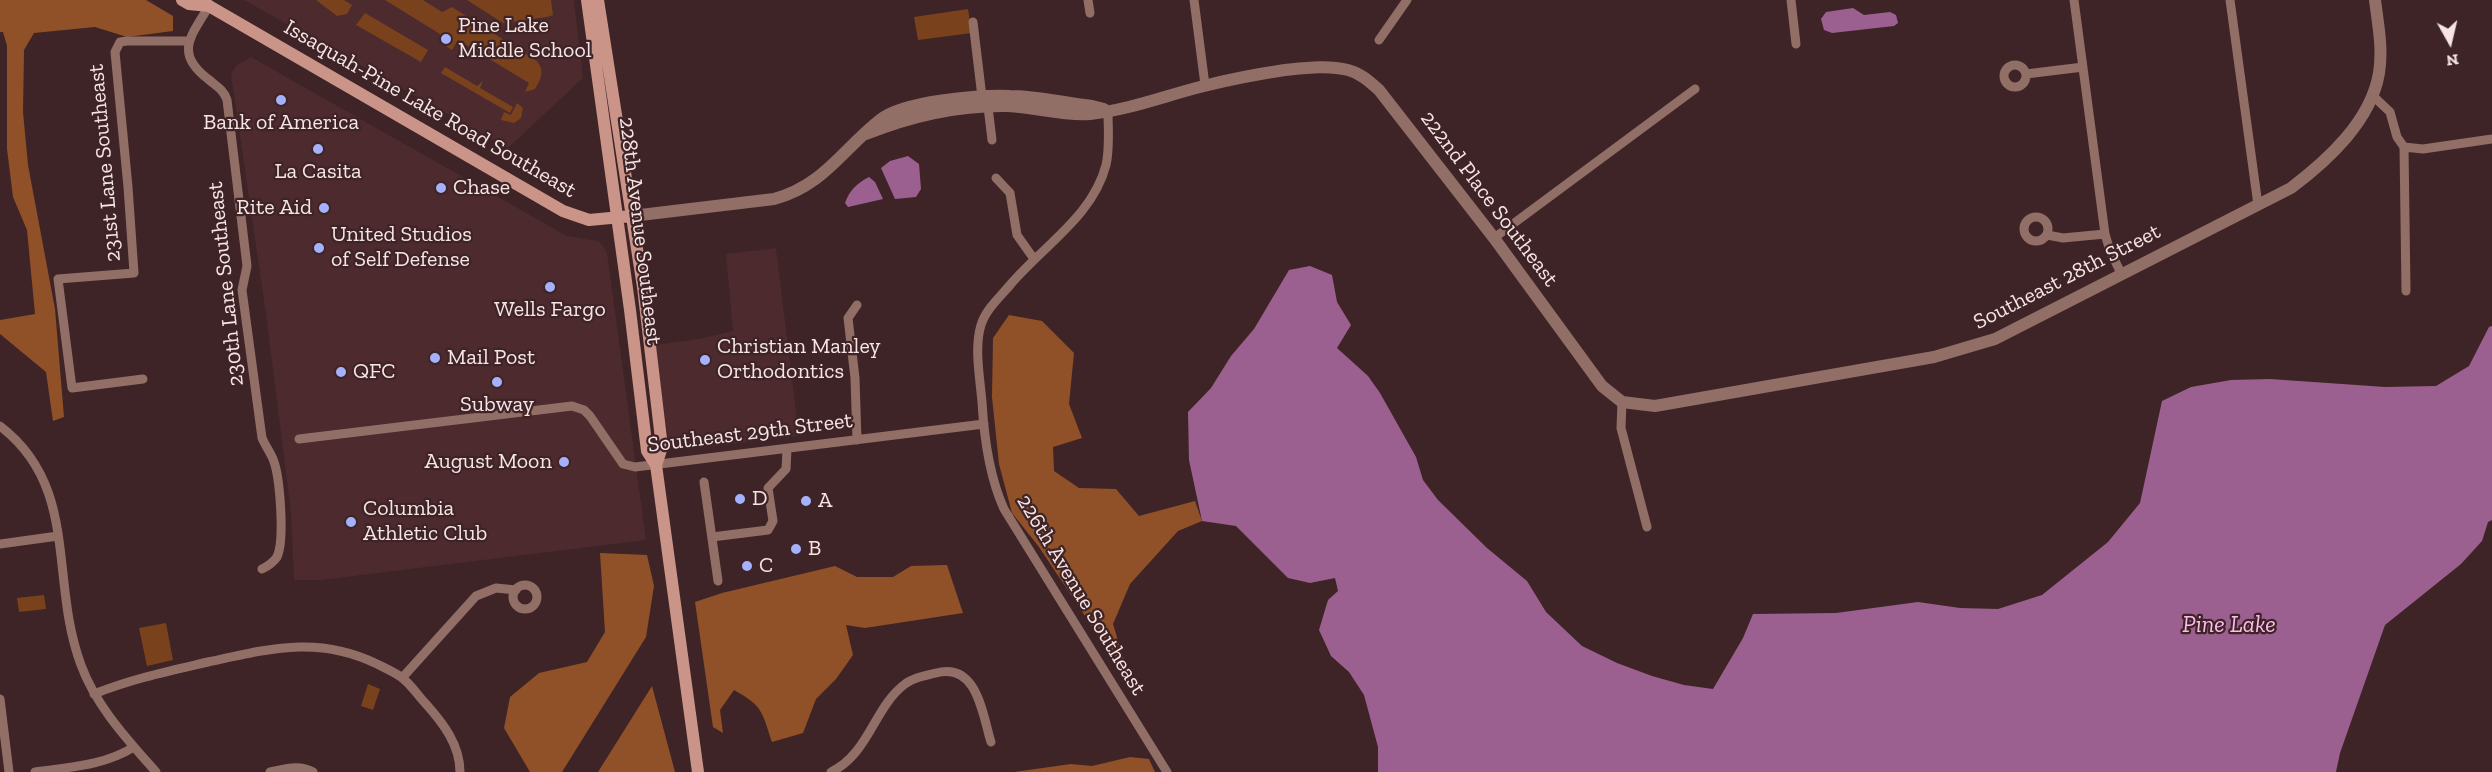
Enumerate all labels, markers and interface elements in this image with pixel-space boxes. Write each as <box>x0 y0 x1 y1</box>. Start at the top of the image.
north arrow <box>2420 12 2480 72</box>
place label: Pine Lake Middle School <box>458 13 592 64</box>
street label: Issaquah-Pine Lake Road Southeast <box>279 14 581 204</box>
marker: Pine Lake Middle School <box>439 32 453 46</box>
text: N <box>2445 50 2460 71</box>
street label: 231st Lane Southeast <box>83 63 127 263</box>
marker: Bank of America <box>274 93 288 107</box>
street label: 222nd Place Southeast <box>1414 106 1564 292</box>
place label: Bank of America <box>203 110 359 136</box>
street label: 228th Avenue Southeast <box>613 116 667 346</box>
marker: La Casita <box>311 142 325 156</box>
place label: La Casita <box>274 159 362 185</box>
place label: Chase <box>453 175 510 201</box>
street label: 230th Lane Southeast <box>202 180 250 388</box>
marker: Chase <box>434 181 448 195</box>
place label: Rite Aid <box>236 195 312 221</box>
marker: Rite Aid <box>317 201 331 215</box>
street label: Southeast 28th Street <box>1969 218 2165 336</box>
place label: United Studios of Self Defense <box>331 222 472 274</box>
marker: United Studios of Self Defense <box>312 241 326 255</box>
marker: Wells Fargo <box>543 280 557 294</box>
place label: Wells Fargo <box>494 297 606 323</box>
place label: Christian Manley Orthodontics <box>717 334 881 386</box>
place label: Mail Post <box>447 345 535 371</box>
marker: Mail Post <box>428 351 442 365</box>
marker: Christian Manley Orthodontics <box>698 353 712 367</box>
place label: QFC <box>353 359 395 385</box>
marker: QFC <box>334 365 348 379</box>
marker: Subway <box>490 375 504 389</box>
place label: Subway <box>460 392 534 418</box>
street label: Southeast 29th Street <box>646 407 854 459</box>
place label: August Moon <box>425 449 552 475</box>
marker: August Moon <box>557 455 571 469</box>
place label: D <box>752 486 768 512</box>
place label: A <box>818 488 832 514</box>
street label: 226th Avenue Southeast <box>1011 490 1151 700</box>
marker: D <box>733 492 747 506</box>
marker: A <box>799 494 813 508</box>
place label: Columbia Athletic Club <box>363 496 487 548</box>
marker: Columbia Athletic Club <box>344 515 358 529</box>
place label: B <box>808 536 821 562</box>
marker: B <box>789 542 803 556</box>
place label: C <box>759 553 773 579</box>
marker: C <box>740 559 754 573</box>
water label: Pine Lake <box>2182 611 2276 639</box>

